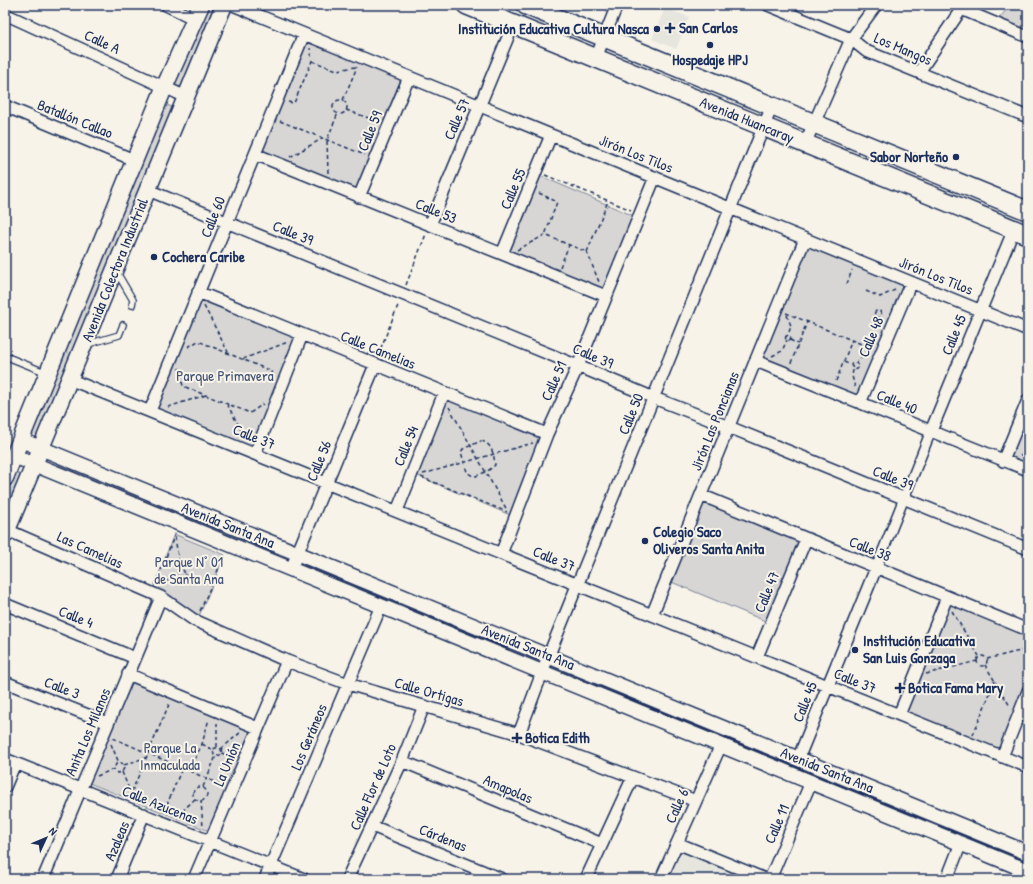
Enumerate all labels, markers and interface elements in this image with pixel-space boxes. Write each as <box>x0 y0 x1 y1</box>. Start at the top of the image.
place label: San Carlos <box>679 17 738 38</box>
place label: Institución Educativa Cultura Nasca <box>458 18 649 39</box>
marker: San Carlos <box>664 22 676 34</box>
street label: Calle A <box>81 24 124 59</box>
marker: Institución Educativa Cultura Nasca <box>652 24 662 34</box>
street label: Los Mangos <box>871 27 936 70</box>
marker: Hospedaje HPJ <box>705 40 715 50</box>
place label: Hospedaje HPJ <box>672 49 748 71</box>
street label: Avenida Huancaray <box>697 91 797 148</box>
street label: Batallón Callao <box>34 94 116 143</box>
street label: Calle 57 <box>438 95 475 143</box>
street label: Calle 59 <box>352 107 387 154</box>
street label: Jirón Los Tilos <box>596 129 676 178</box>
place label: Sabor Norteño <box>870 146 948 167</box>
marker: Sabor Norteño <box>951 152 961 162</box>
street label: Calle 55 <box>495 164 531 213</box>
street label: Calle 60 <box>195 193 230 241</box>
street label: Calle 53 <box>412 193 460 228</box>
street label: Avenida Colectora Industrial <box>76 195 153 345</box>
street label: Calle 39 <box>270 215 317 250</box>
place label: Cochera Caribe <box>162 246 245 267</box>
street label: Jirón Los Tilos <box>896 251 976 300</box>
marker: Cochera Caribe <box>149 252 159 262</box>
street label: Calle 45 <box>936 311 971 358</box>
street label: Calle 48 <box>853 313 888 360</box>
street label: Calle Camelias <box>338 325 419 374</box>
street label: Calle 39 <box>570 338 617 374</box>
street label: Calle 51 <box>535 357 572 404</box>
park label: Parque Primavera <box>176 365 274 386</box>
street label: Jirón Las Poncianas <box>685 368 744 474</box>
street label: Calle 40 <box>874 384 921 419</box>
street label: Calle 50 <box>613 390 648 438</box>
street label: Calle 37 <box>230 419 279 455</box>
street label: Calle 54 <box>388 422 423 469</box>
street label: Calle 56 <box>301 437 336 484</box>
street label: Calle 39 <box>870 460 917 495</box>
street label: Avenida Santa Ana <box>179 496 278 553</box>
place label: Colegio Saco Oliveros Santa Anita <box>653 521 764 559</box>
street label: Las Camelias <box>54 526 127 573</box>
street label: Calle 38 <box>846 531 894 566</box>
marker: Colegio Saco Oliveros Santa Anita <box>640 536 650 546</box>
street label: Calle 37 <box>530 541 579 577</box>
park label: Parque N° 01 de Santa Ana <box>154 551 224 589</box>
street label: Calle 47 <box>749 568 784 616</box>
street label: Calle 4 <box>56 600 97 633</box>
street label: Avenida Santa Ana <box>479 618 578 675</box>
place label: Institución Educativa San Luis Gonzaga <box>863 630 975 669</box>
marker: Institución Educativa San Luis Gonzaga <box>850 645 860 655</box>
street label: Calle 37 <box>831 663 880 699</box>
street label: Calle 3 <box>41 671 83 704</box>
street label: Calle Ortigas <box>392 672 466 711</box>
place label: Botica Fama Mary <box>908 677 1004 699</box>
street label: Calle 45 <box>787 678 822 725</box>
marker: Botica Fama Mary <box>895 683 905 693</box>
street label: Anita Los Milanos <box>60 684 116 779</box>
street label: Los Geráneos <box>285 700 332 773</box>
place label: Botica Edith <box>525 727 590 748</box>
marker: Botica Edith <box>512 733 522 743</box>
park label: Parque La Inmaculada <box>140 737 200 775</box>
street label: La Unión <box>208 738 245 789</box>
street label: Calle Flor de Loto <box>344 740 401 834</box>
street label: Avenida Santa Ana <box>778 741 877 798</box>
street label: Amapolas <box>480 769 536 808</box>
street label: Calle Azucenas <box>119 780 201 829</box>
street label: Calle 6 <box>660 785 693 827</box>
street label: Calle 11 <box>759 801 794 847</box>
north arrow <box>26 818 66 858</box>
street label: Azaleas <box>99 818 134 864</box>
street label: Cárdenas <box>416 818 471 857</box>
text: N <box>46 824 60 838</box>

